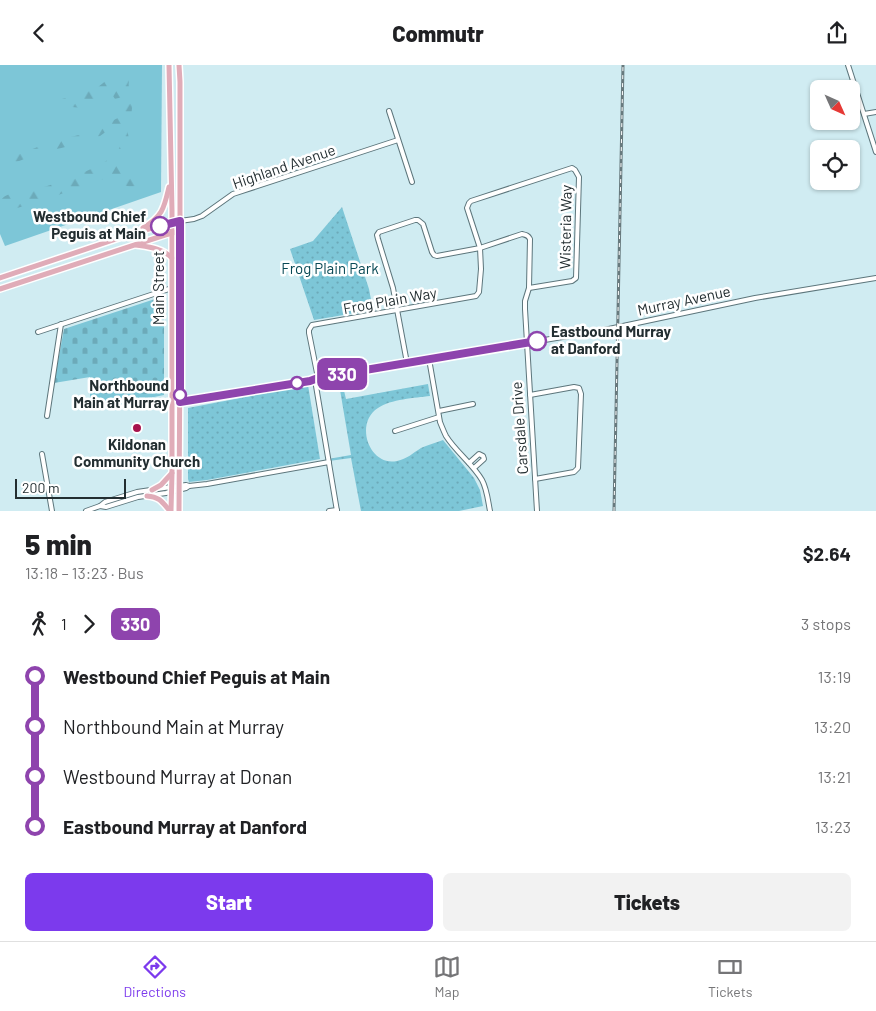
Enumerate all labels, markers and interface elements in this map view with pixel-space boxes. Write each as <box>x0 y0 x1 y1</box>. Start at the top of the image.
icon: back <box>25 19 53 47</box>
icon: share <box>823 19 851 47</box>
text: Commutr <box>392 20 484 46</box>
north arrow <box>810 80 860 130</box>
map controls <box>810 80 860 190</box>
street label: Highland Avenue <box>230 140 338 192</box>
button: locate <box>810 140 860 190</box>
street label: Wisteria Way <box>555 185 575 269</box>
place label: Westbound Chief Peguis at Main <box>33 207 146 242</box>
marker: Westbound Chief Peguis at Main <box>150 216 170 236</box>
street label: Main Street <box>149 251 167 325</box>
park label: Frog Plain Park <box>281 259 379 277</box>
street label: Murray Avenue <box>636 281 732 319</box>
street label: Frog Plain Way <box>342 283 438 317</box>
place label: Eastbound Murray at Danford <box>551 322 672 357</box>
marker: Eastbound Murray at Danford <box>527 331 547 351</box>
line badge: 330 <box>313 358 371 390</box>
text: 330 <box>327 363 357 385</box>
place label: Northbound Main at Murray <box>73 376 169 411</box>
unlabelled marker <box>290 376 304 390</box>
street label: Carsdale Drive <box>507 381 531 475</box>
marker: Northbound Main at Murray <box>173 388 187 402</box>
marker: Kildonan Community Church <box>131 422 143 434</box>
place label: Kildonan Community Church <box>74 435 200 470</box>
scale bar <box>15 476 126 499</box>
text: 200 m <box>22 479 60 496</box>
text: 5 min <box>25 527 92 561</box>
text: $2.64 <box>803 542 851 565</box>
text: 13:18 – 13:23 · Bus <box>25 563 144 582</box>
icon: walk <box>25 610 53 638</box>
icon: forward <box>75 610 103 638</box>
text: 330 <box>121 613 150 635</box>
text: 1 <box>61 614 67 633</box>
text: 3 stops <box>801 614 851 633</box>
text: Westbound Chief Peguis at Main <box>63 665 330 688</box>
text: 13:19 <box>818 667 851 686</box>
text: Northbound Main at Murray <box>63 715 284 738</box>
text: 13:20 <box>814 717 851 736</box>
text: Westbound Murray at Donan <box>63 765 292 788</box>
text: 13:21 <box>818 767 851 786</box>
text: Eastbound Murray at Danford <box>63 815 307 838</box>
text: 13:23 <box>815 817 851 836</box>
button: Start <box>25 873 433 931</box>
button: Tickets <box>443 873 851 931</box>
tab: Directions <box>123 953 186 1000</box>
tab: Map <box>433 953 461 1000</box>
tab: Tickets <box>708 953 753 1000</box>

